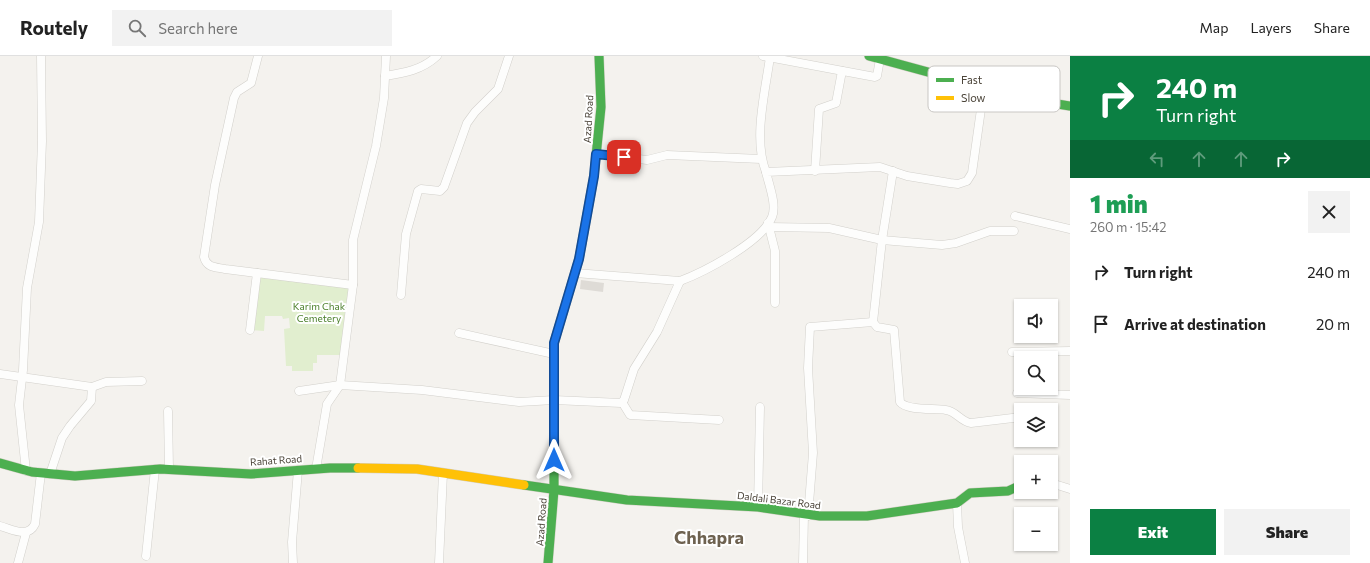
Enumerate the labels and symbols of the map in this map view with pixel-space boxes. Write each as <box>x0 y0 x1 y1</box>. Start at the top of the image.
legend <box>928 66 1060 112</box>
text: Fast <box>961 73 983 86</box>
text: Slow <box>961 91 986 104</box>
street label: Azad Road <box>581 94 595 143</box>
pin <box>607 140 641 174</box>
park label: Karim Chak Cemetery <box>293 300 346 324</box>
position arrow <box>533 439 575 481</box>
street label: Rahat Road <box>250 452 303 468</box>
street label: Daldali Bazar Road <box>736 489 822 511</box>
street label: Azad Road <box>533 497 549 546</box>
district label: Chhapra <box>674 526 744 548</box>

